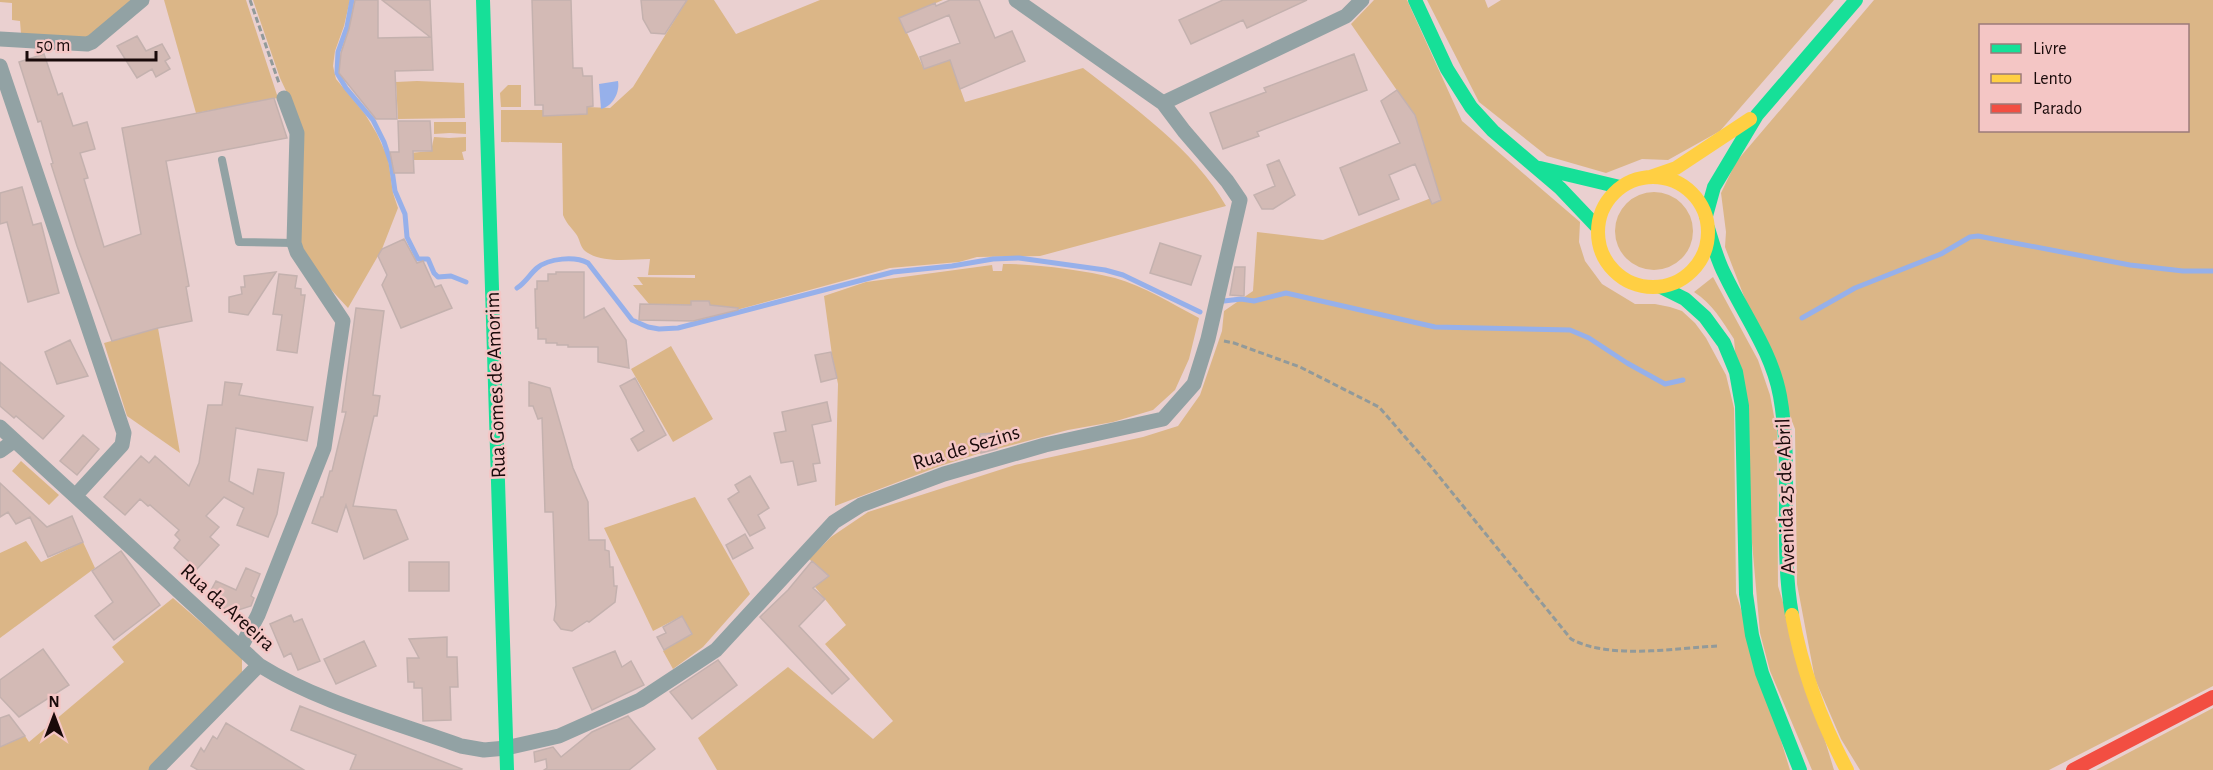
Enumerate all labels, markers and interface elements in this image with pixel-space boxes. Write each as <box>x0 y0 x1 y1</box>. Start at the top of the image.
scale bar <box>27 24 156 62</box>
legend <box>1979 24 2189 132</box>
text: 50 m <box>36 37 70 55</box>
text: Livre <box>2033 40 2067 58</box>
text: Lento <box>2033 70 2072 88</box>
text: Parado <box>2033 100 2082 118</box>
street label: Rua Gomes de Amorim <box>482 291 509 479</box>
street label: Avenida 25 de Abril <box>1772 418 1799 574</box>
street label: Rua de Sezins <box>910 421 1022 474</box>
street label: Rua da Areeira <box>177 560 279 655</box>
north arrow <box>24 686 84 746</box>
text: N <box>48 694 60 710</box>

